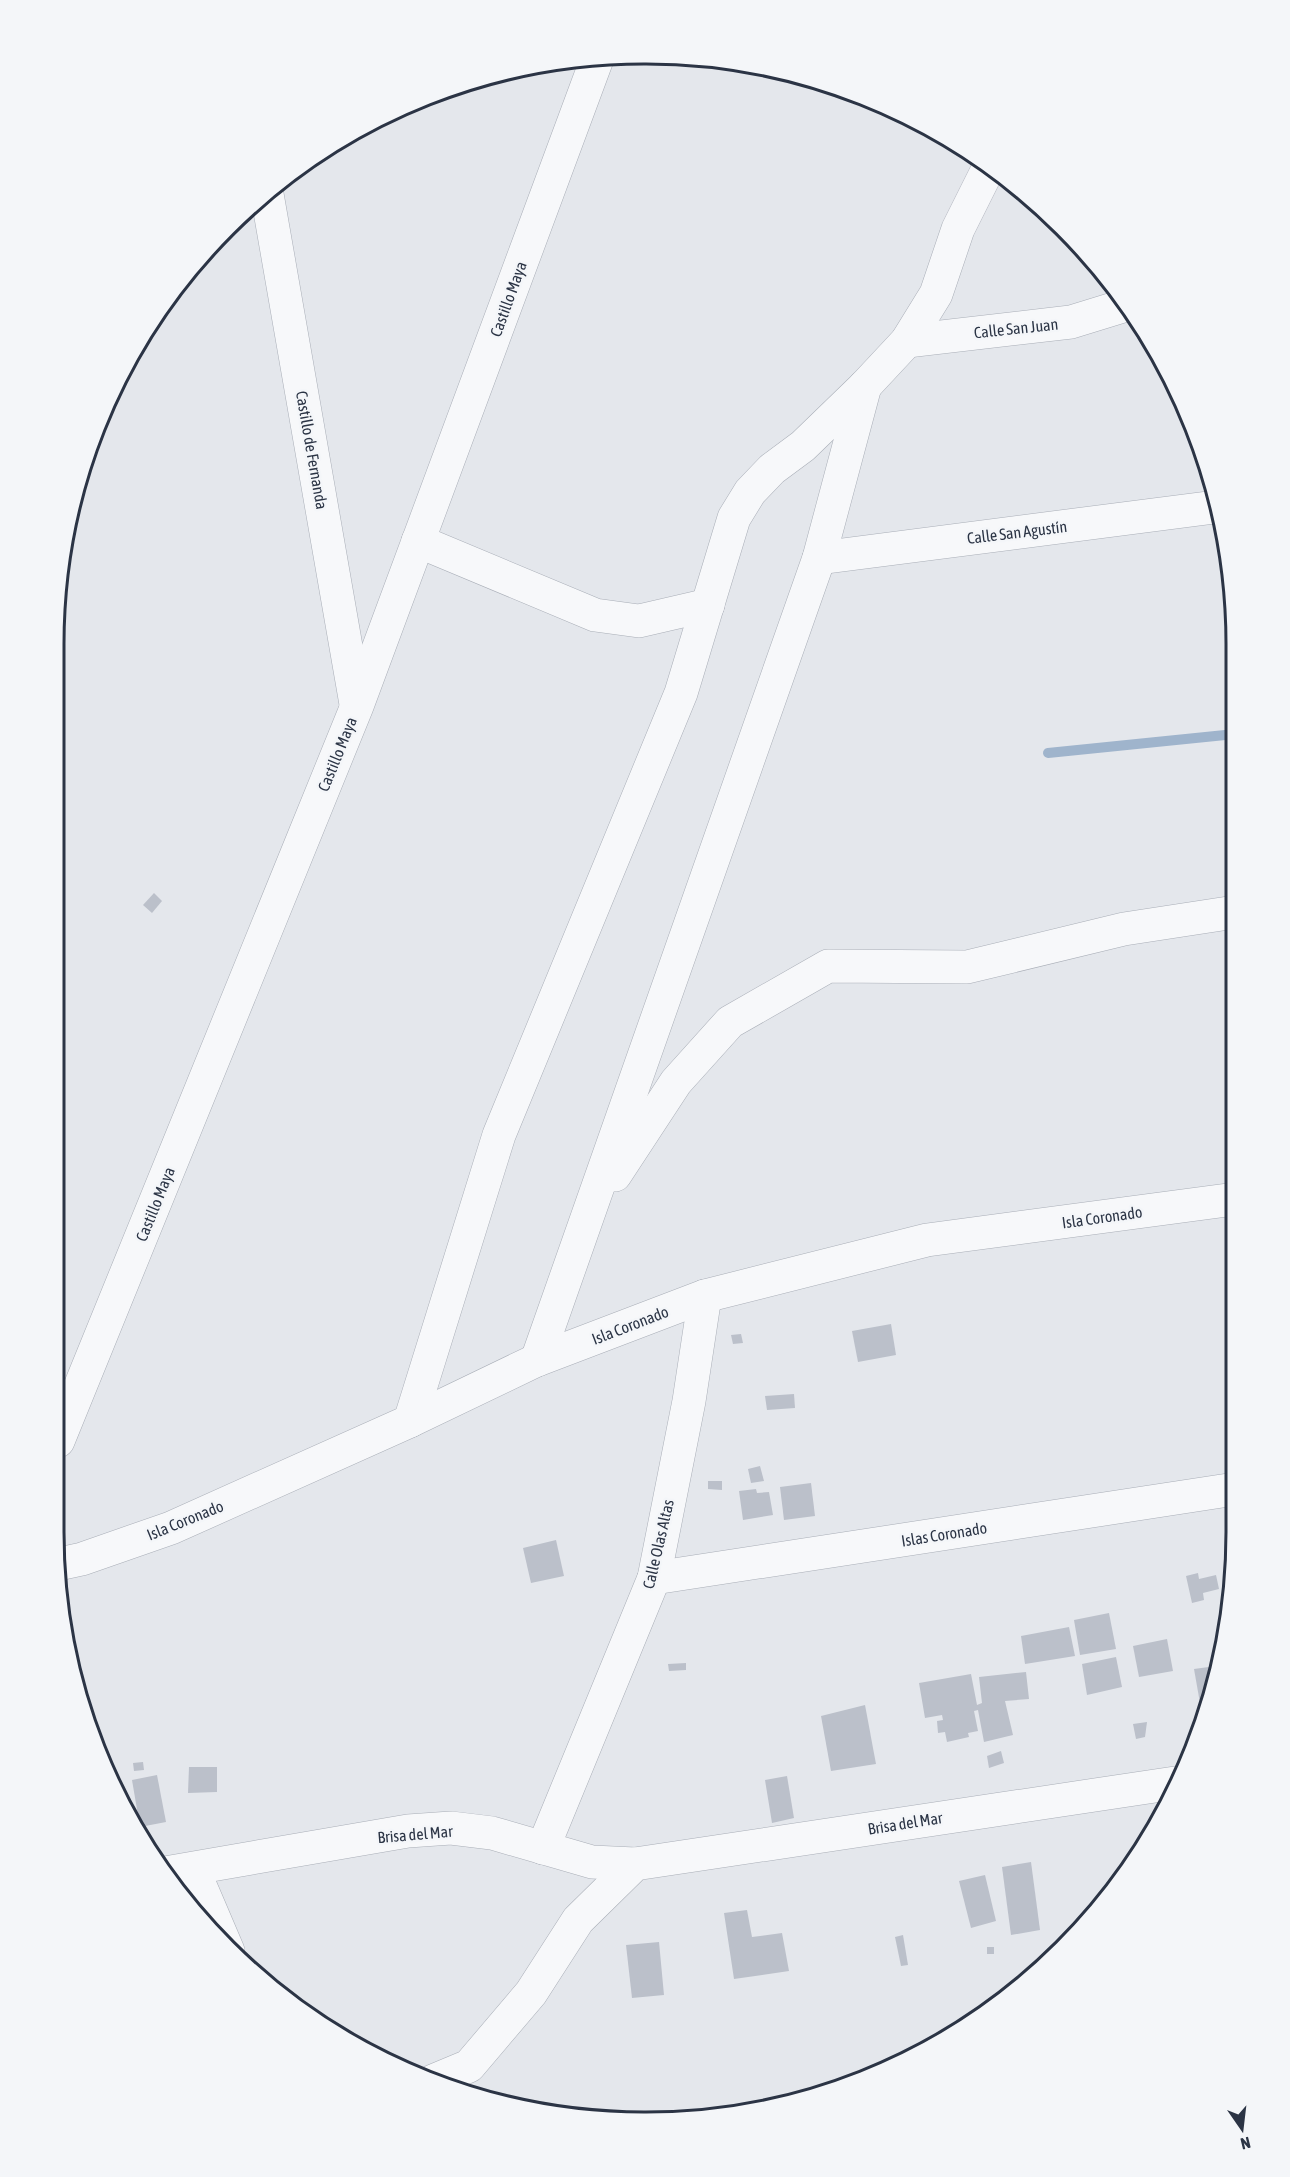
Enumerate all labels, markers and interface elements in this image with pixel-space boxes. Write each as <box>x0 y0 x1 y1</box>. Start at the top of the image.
street label: Castillo Maya <box>486 259 531 339</box>
street label: Calle San Juan <box>973 315 1059 341</box>
street label: Castillo de Fernanda <box>293 389 331 511</box>
street label: Calle San Agustín <box>966 517 1068 548</box>
street label: Castillo Maya <box>314 714 361 794</box>
street label: Castillo Maya <box>132 1164 179 1244</box>
street label: Isla Coronado <box>1061 1202 1143 1232</box>
street label: Isla Coronado <box>589 1302 671 1348</box>
street label: Isla Coronado <box>144 1497 226 1543</box>
street label: Calle Olas Altas <box>639 1497 677 1590</box>
street label: Islas Coronado <box>900 1518 988 1550</box>
street label: Brisa del Mar <box>866 1808 944 1838</box>
street label: Brisa del Mar <box>377 1822 454 1846</box>
north arrow <box>1212 2099 1272 2159</box>
text: N <box>1239 2134 1252 2153</box>

